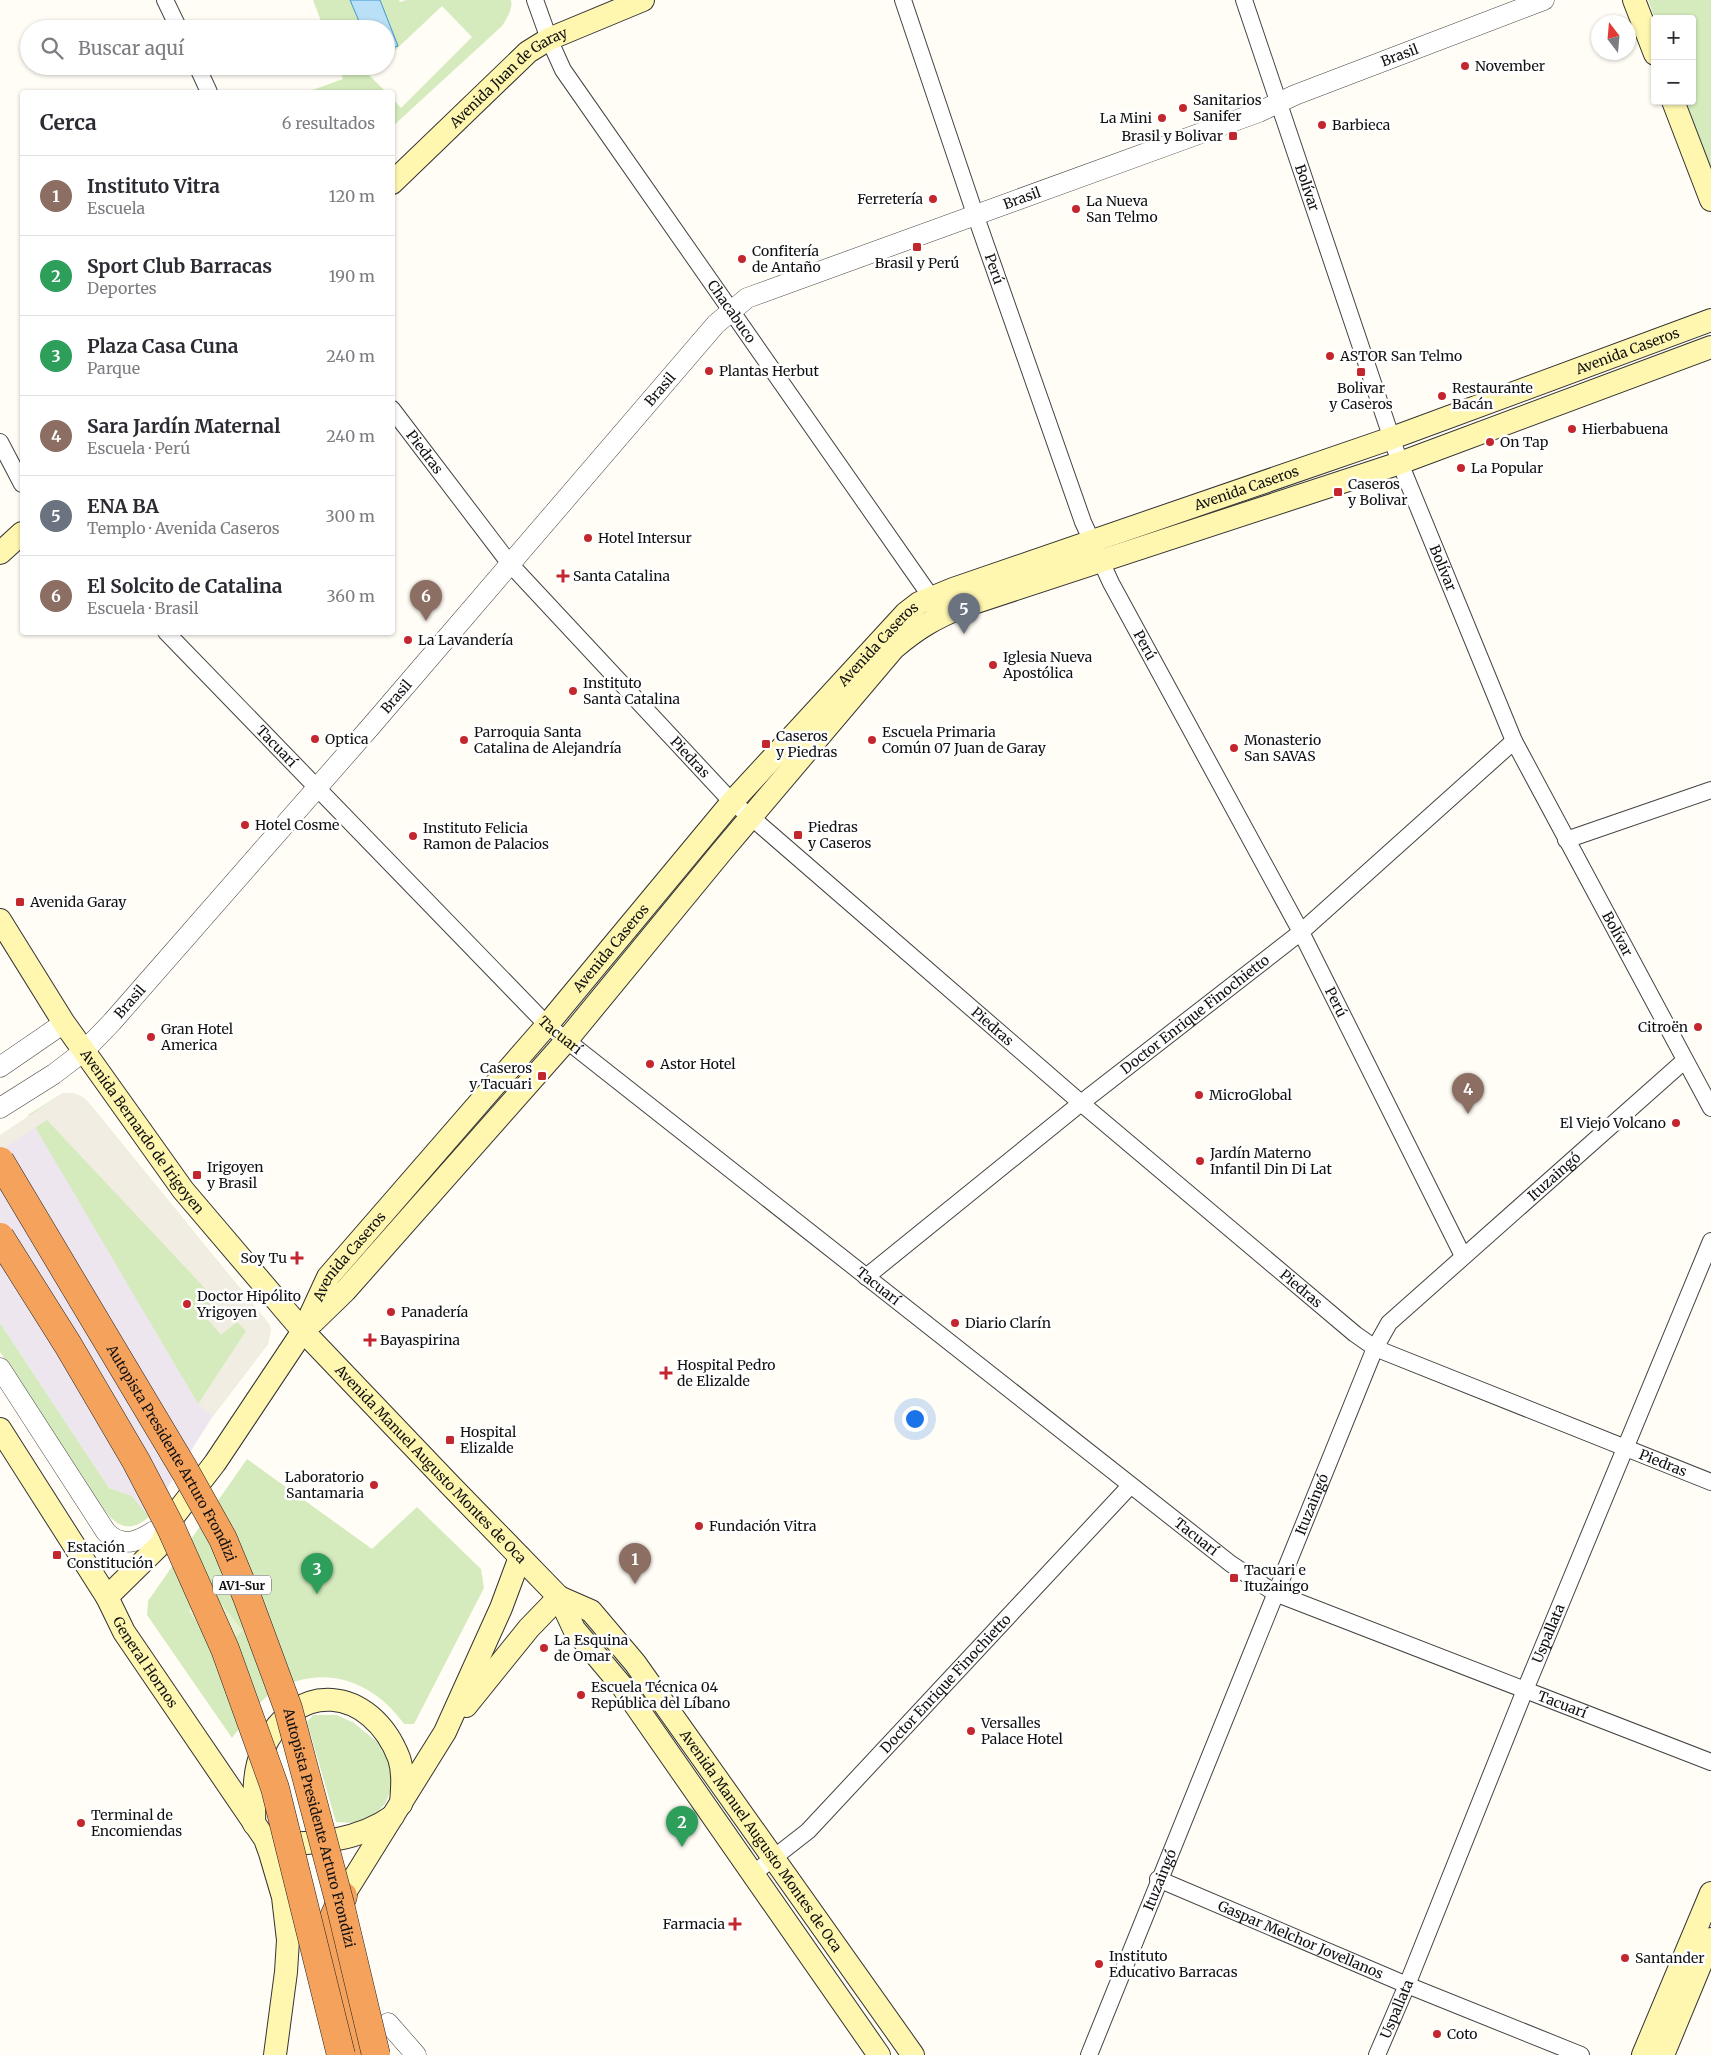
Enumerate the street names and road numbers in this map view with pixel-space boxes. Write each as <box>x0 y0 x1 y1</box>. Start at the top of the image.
street label: Avenida Juan de Garay <box>445 23 571 132</box>
street label: Brasil <box>1378 40 1422 70</box>
street label: Bolívar <box>1291 162 1323 213</box>
street label: Brasil <box>1001 183 1044 213</box>
street label: Perú <box>981 251 1008 287</box>
street label: Chacabuco <box>703 277 760 346</box>
street label: Avenida Caseros <box>1572 323 1682 379</box>
street label: Brasil <box>641 368 680 410</box>
street label: Piedras <box>402 427 447 477</box>
street label: Avenida Caseros <box>1191 462 1301 515</box>
street label: Bolívar <box>1426 542 1461 594</box>
street label: Avenida Caseros <box>834 598 922 691</box>
street label: Perú <box>1129 627 1160 663</box>
street label: Brasil <box>377 676 416 717</box>
street label: Tacuarí <box>252 721 301 771</box>
street label: Piedras <box>667 733 714 782</box>
street label: Avenida Caseros <box>568 900 653 997</box>
street label: Bolívar <box>1598 908 1637 959</box>
street label: Doctor Enrique Finochietto <box>1117 951 1273 1078</box>
street label: Brasil <box>110 981 150 1022</box>
street label: Perú <box>1321 984 1351 1020</box>
street label: Piedras <box>968 1003 1017 1050</box>
street label: Tacuarí <box>534 1012 586 1059</box>
street label: Avenida Bernardo de Irigoyen <box>76 1045 208 1217</box>
street label: Ituzaingó <box>1524 1148 1584 1205</box>
street label: Avenida Caseros <box>309 1208 390 1305</box>
street label: Tacuarí <box>852 1263 904 1309</box>
street label: Piedras <box>1276 1266 1326 1312</box>
street label: Autopista Presidente Arturo Frondizi <box>102 1341 241 1565</box>
street label: Avenida Manuel Augusto Montes de Oca <box>331 1360 531 1567</box>
street label: Piedras <box>1636 1445 1690 1481</box>
street label: Ituzaingó <box>1291 1471 1332 1538</box>
street label: Tacuarí <box>1171 1514 1222 1560</box>
road number: AV1-Sur <box>213 1576 271 1594</box>
street label: Uspallata <box>1528 1601 1569 1666</box>
street label: Doctor Enrique Finochietto <box>876 1610 1015 1757</box>
street label: General Hornos <box>109 1614 182 1711</box>
street label: Tacuarí <box>1535 1687 1590 1722</box>
street label: Autopista Presidente Arturo Frondizi <box>279 1705 359 1950</box>
street label: Avenida Manuel Augusto Montes de Oca <box>676 1725 846 1956</box>
street label: Ituzaingó <box>1139 1846 1180 1913</box>
street label: Gaspar Melchor Jovellanos <box>1215 1897 1386 1983</box>
street label: Uspallata <box>1376 1977 1417 2041</box>

